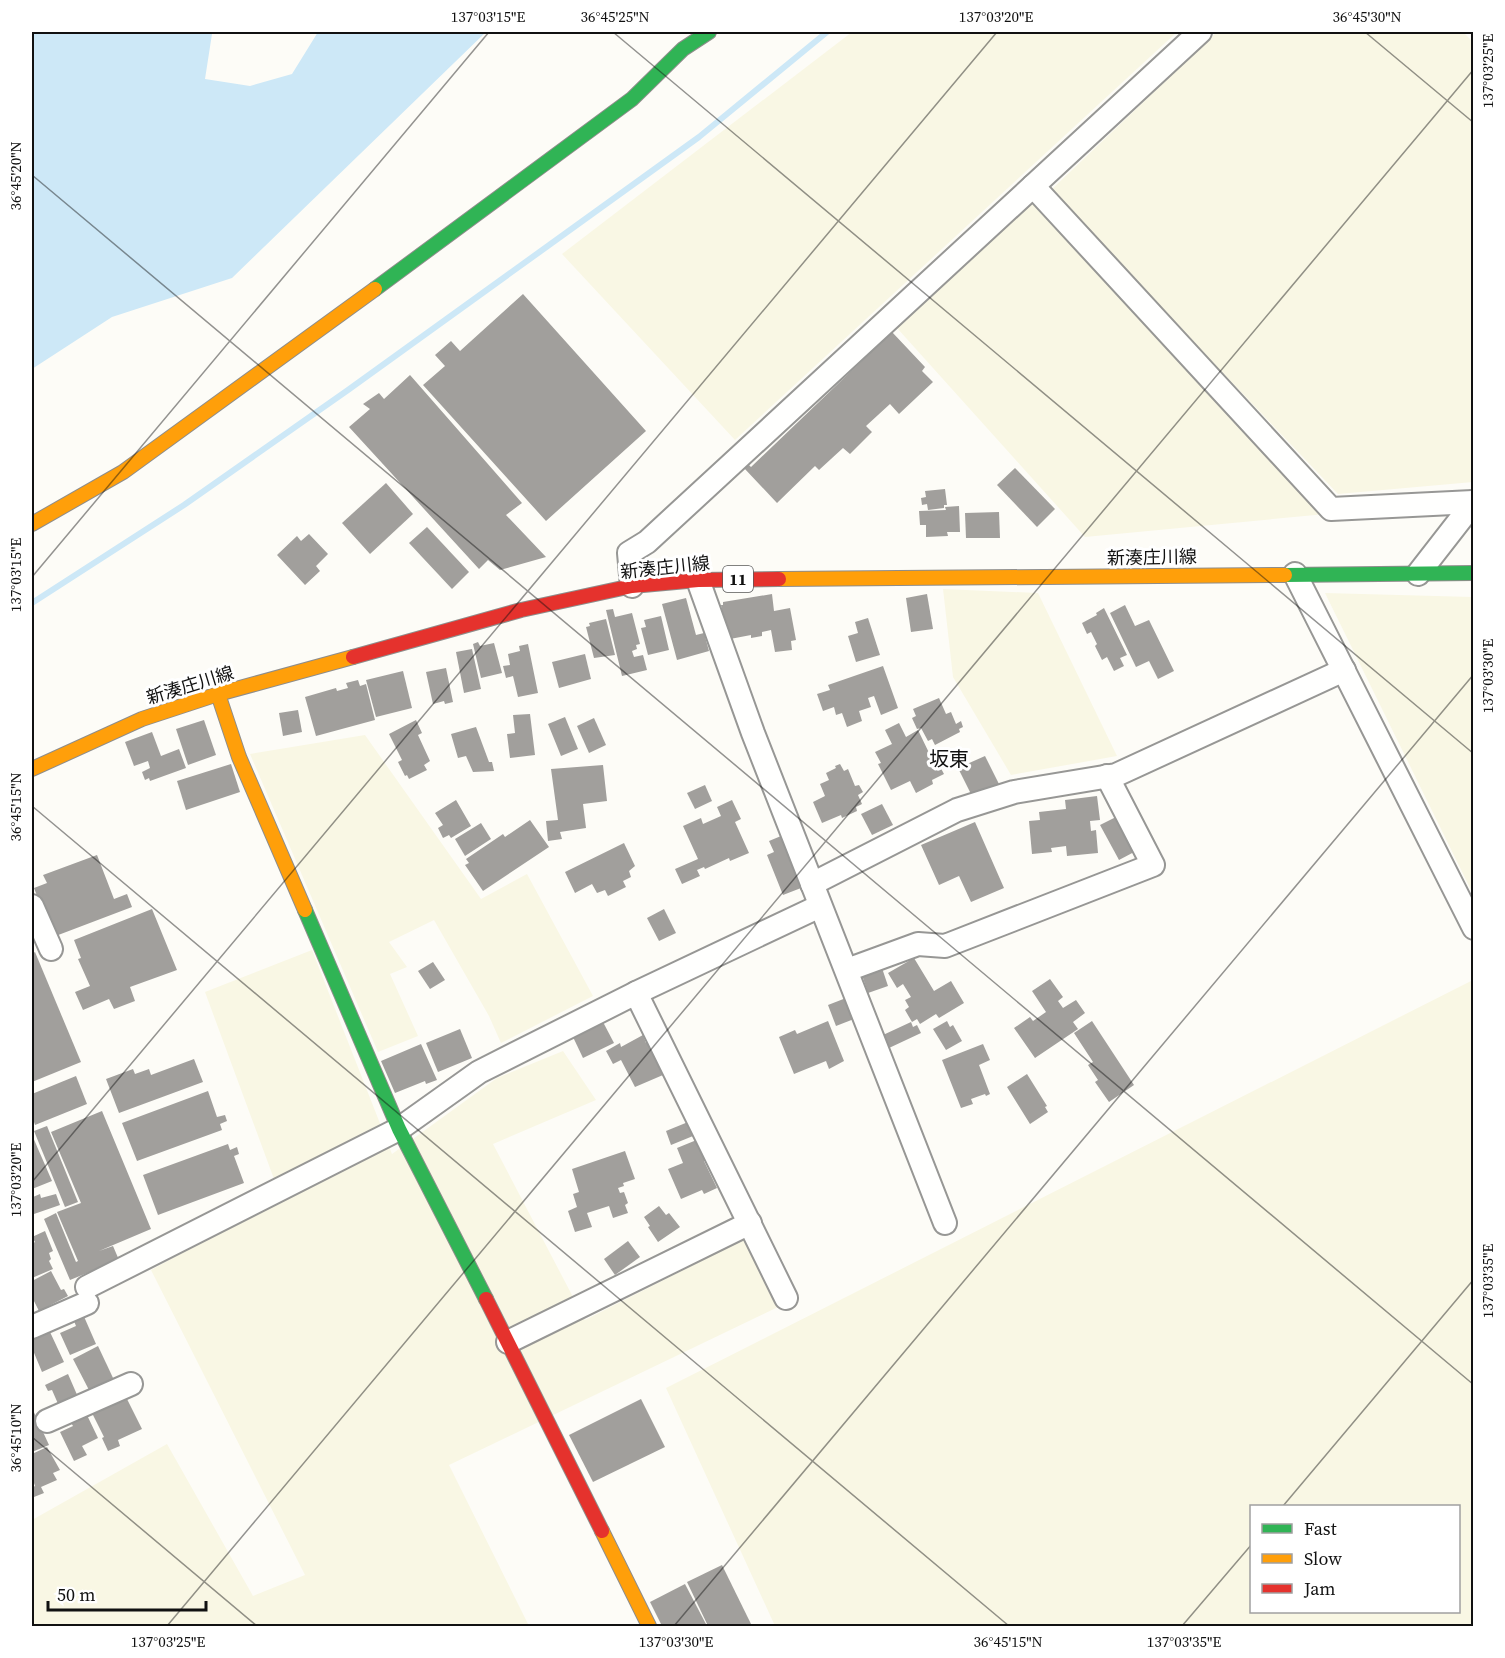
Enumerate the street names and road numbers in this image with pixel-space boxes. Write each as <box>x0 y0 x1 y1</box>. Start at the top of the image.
street label: 新湊庄川線 <box>1107 544 1197 570</box>
street label: 新湊庄川線 <box>619 550 711 584</box>
road number: 11 <box>723 566 753 592</box>
street label: 新湊庄川線 <box>143 660 237 710</box>

